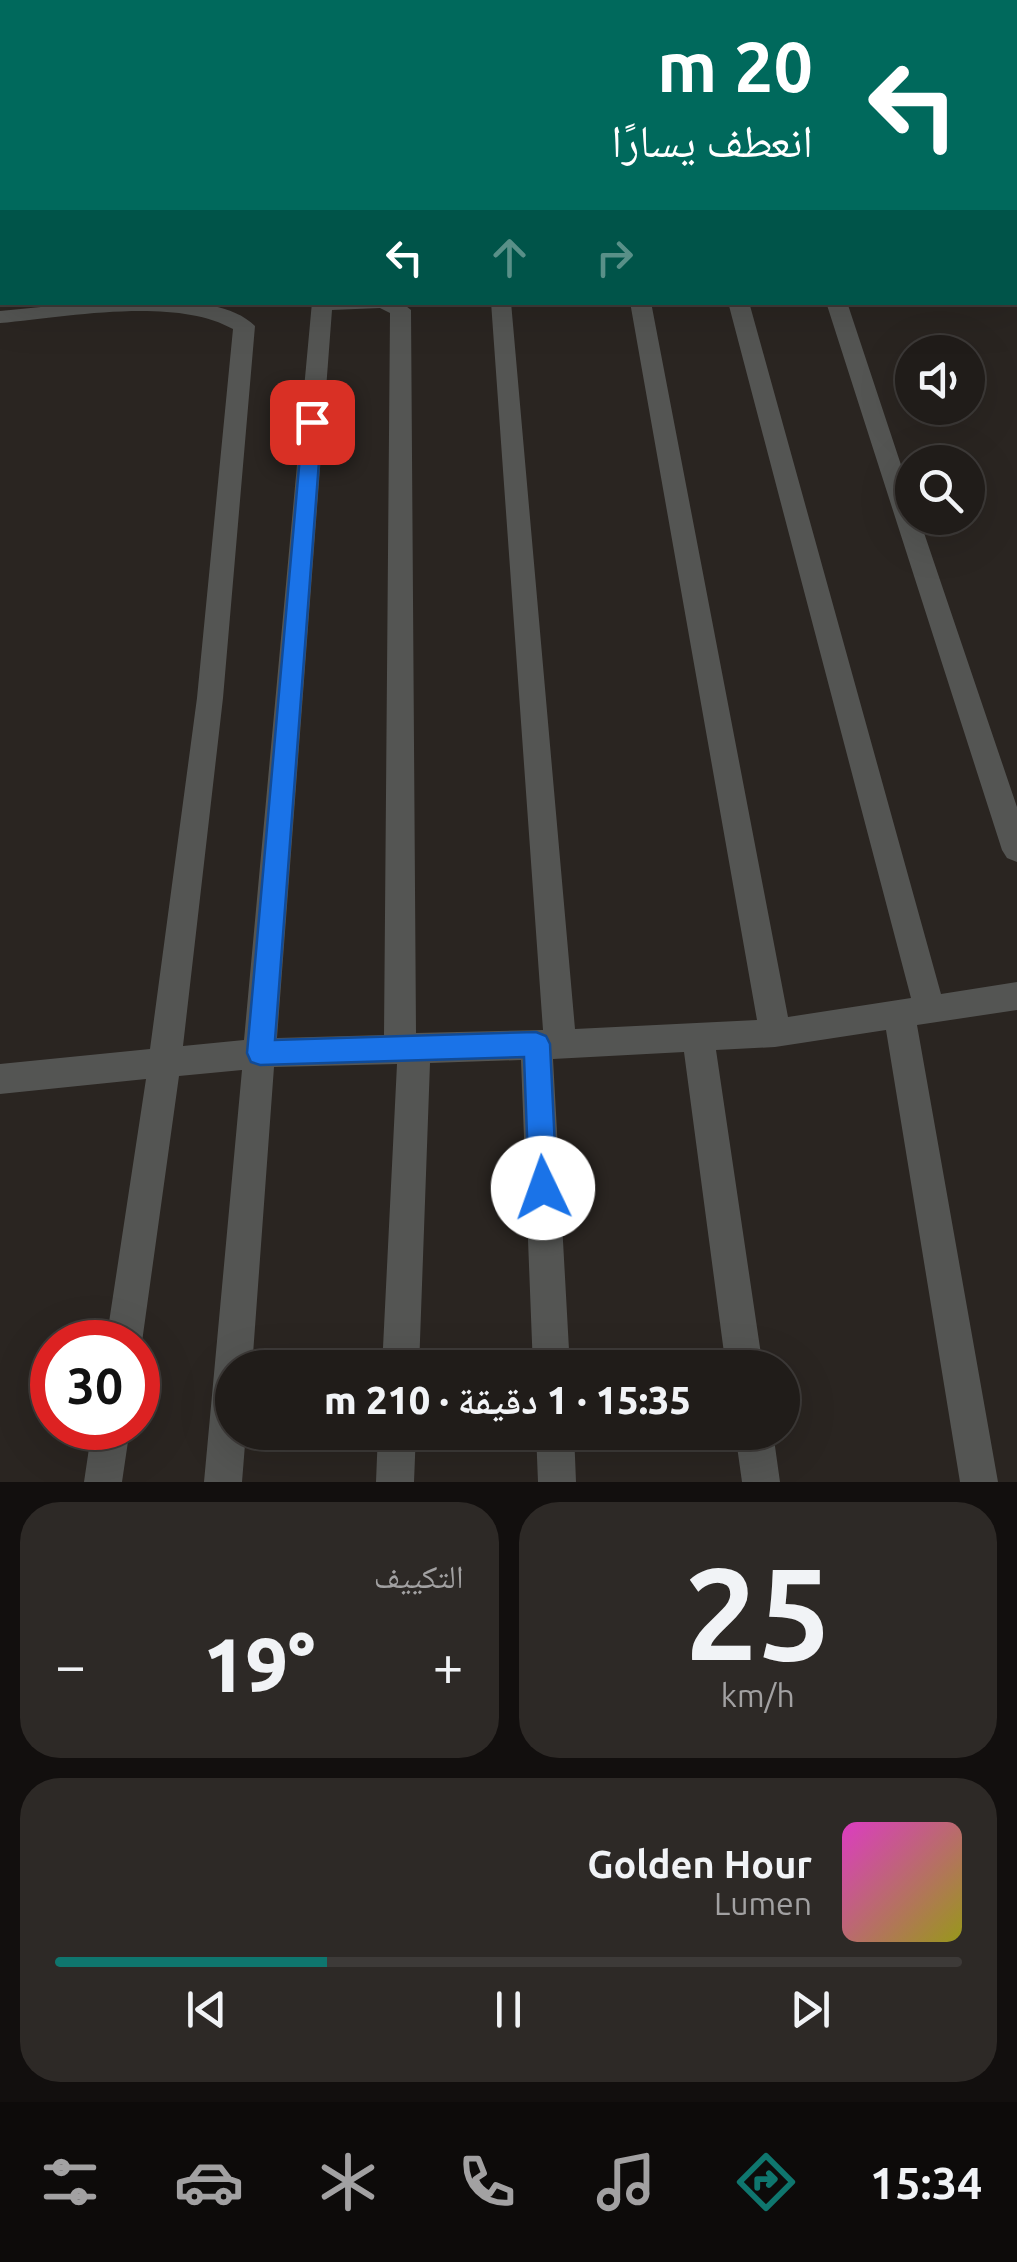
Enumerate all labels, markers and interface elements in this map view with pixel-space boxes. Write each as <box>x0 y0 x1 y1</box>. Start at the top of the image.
text: 20 m <box>657 27 813 105</box>
icon: left <box>848 40 978 170</box>
text: انعطف يسارًا <box>611 115 813 166</box>
icon: left <box>377 230 432 285</box>
icon: ahead <box>482 230 537 285</box>
icon: right <box>587 230 642 285</box>
map controls <box>895 335 985 535</box>
button: sound <box>895 335 985 425</box>
pin <box>270 380 355 465</box>
icon: arrive <box>285 395 340 450</box>
button: search <box>895 445 985 535</box>
position arrow <box>491 1136 595 1240</box>
speed limit sign: 30 <box>30 1320 160 1450</box>
text: 15:35 · 1 دقيقة · 210 m <box>324 1379 691 1421</box>
text: 25 <box>684 1539 831 1685</box>
text: التكييف <box>374 1558 464 1594</box>
text: 19° <box>203 1622 315 1706</box>
text: − <box>55 1634 86 1695</box>
text: + <box>432 1634 463 1695</box>
text: km/h <box>721 1677 795 1713</box>
text: Golden Hour <box>587 1843 812 1885</box>
text: Lumen <box>714 1885 812 1921</box>
icon: previous <box>179 1982 234 2037</box>
icon: pause <box>481 1982 536 2037</box>
icon: next <box>783 1982 838 2037</box>
icon: filters <box>35 2147 105 2217</box>
icon: car <box>174 2147 244 2217</box>
icon: climate <box>313 2147 383 2217</box>
icon: phone <box>452 2147 522 2217</box>
icon: music <box>591 2147 661 2217</box>
icon: directions <box>731 2147 801 2217</box>
text: 15:34 <box>870 2157 982 2208</box>

